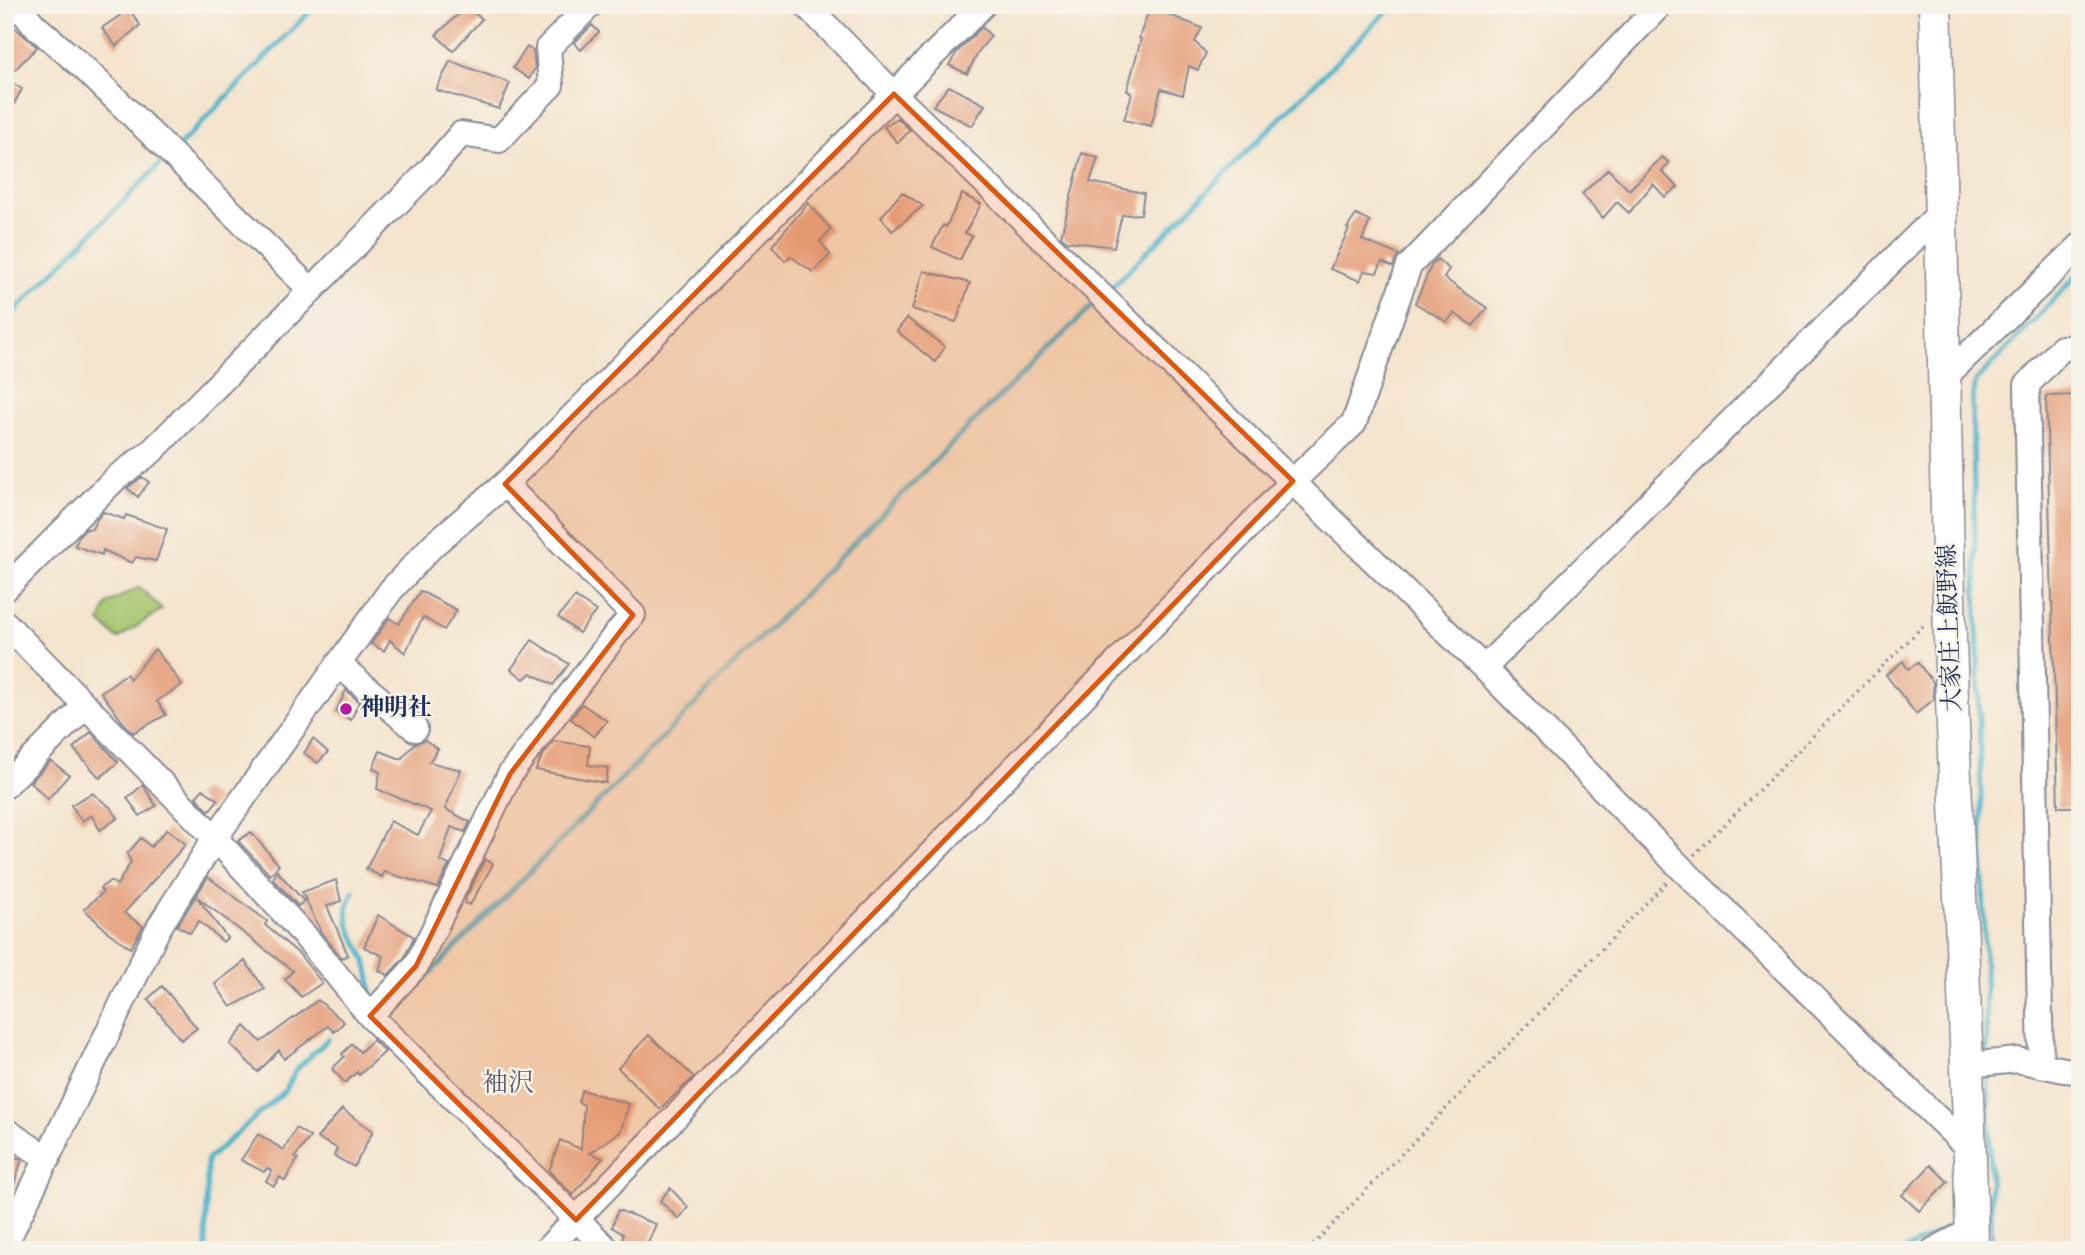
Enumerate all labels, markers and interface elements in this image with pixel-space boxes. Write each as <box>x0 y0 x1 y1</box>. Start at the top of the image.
street label: 大家庄上飯野線 <box>1933 544 1966 712</box>
place label: 神明社 <box>360 694 432 721</box>
marker: 神明社 <box>338 701 354 717</box>
district label: 袖沢 <box>482 1069 534 1097</box>

